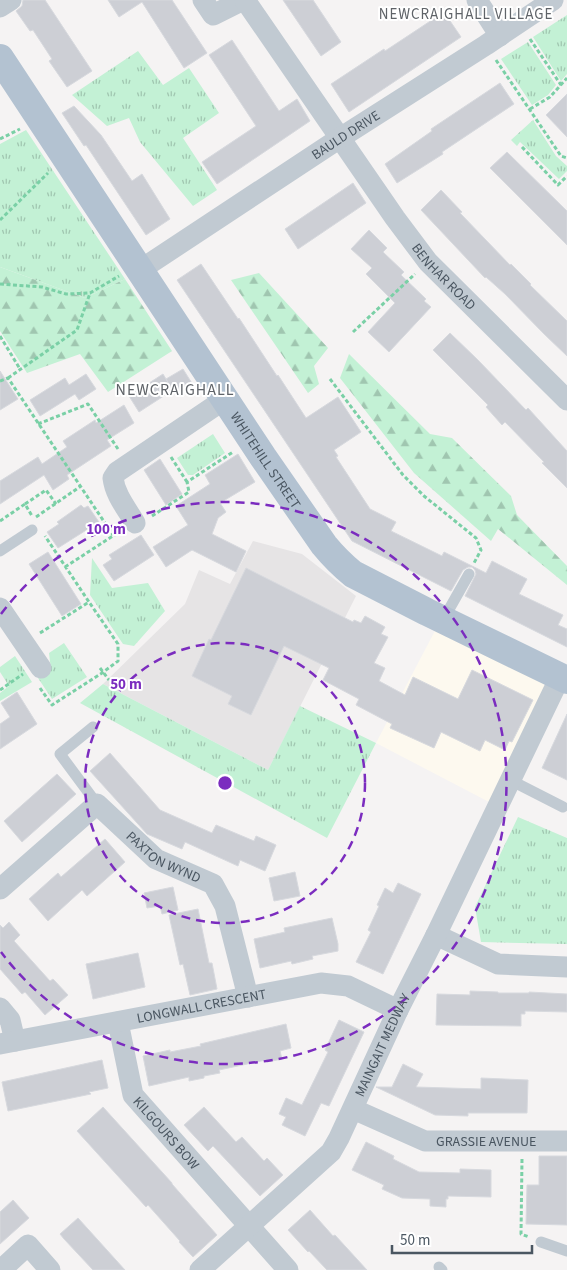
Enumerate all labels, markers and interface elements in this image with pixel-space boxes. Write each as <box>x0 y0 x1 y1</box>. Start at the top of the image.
district label: NEWCRAIGHALL VILLAGE <box>379 4 553 25</box>
street label: BAULD DRIVE <box>308 106 384 165</box>
street label: BENHAR ROAD <box>406 239 480 315</box>
district label: NEWCRAIGHALL <box>116 379 234 401</box>
street label: WHITEHILL STREET <box>225 408 305 513</box>
text: 100 m <box>86 519 126 540</box>
text: 50 m <box>110 674 142 695</box>
centre of rings <box>216 774 234 792</box>
street label: PAXTON WYND <box>121 827 204 888</box>
street label: LONGWALL CRESCENT <box>135 985 268 1029</box>
street label: MAINGAIT MEDWAY <box>350 990 416 1100</box>
street label: KILGOURS BOW <box>128 1092 204 1174</box>
street label: GRASSIE AVENUE <box>436 1132 536 1152</box>
scale bar <box>392 1222 532 1254</box>
text: 50 m <box>400 1230 430 1251</box>

